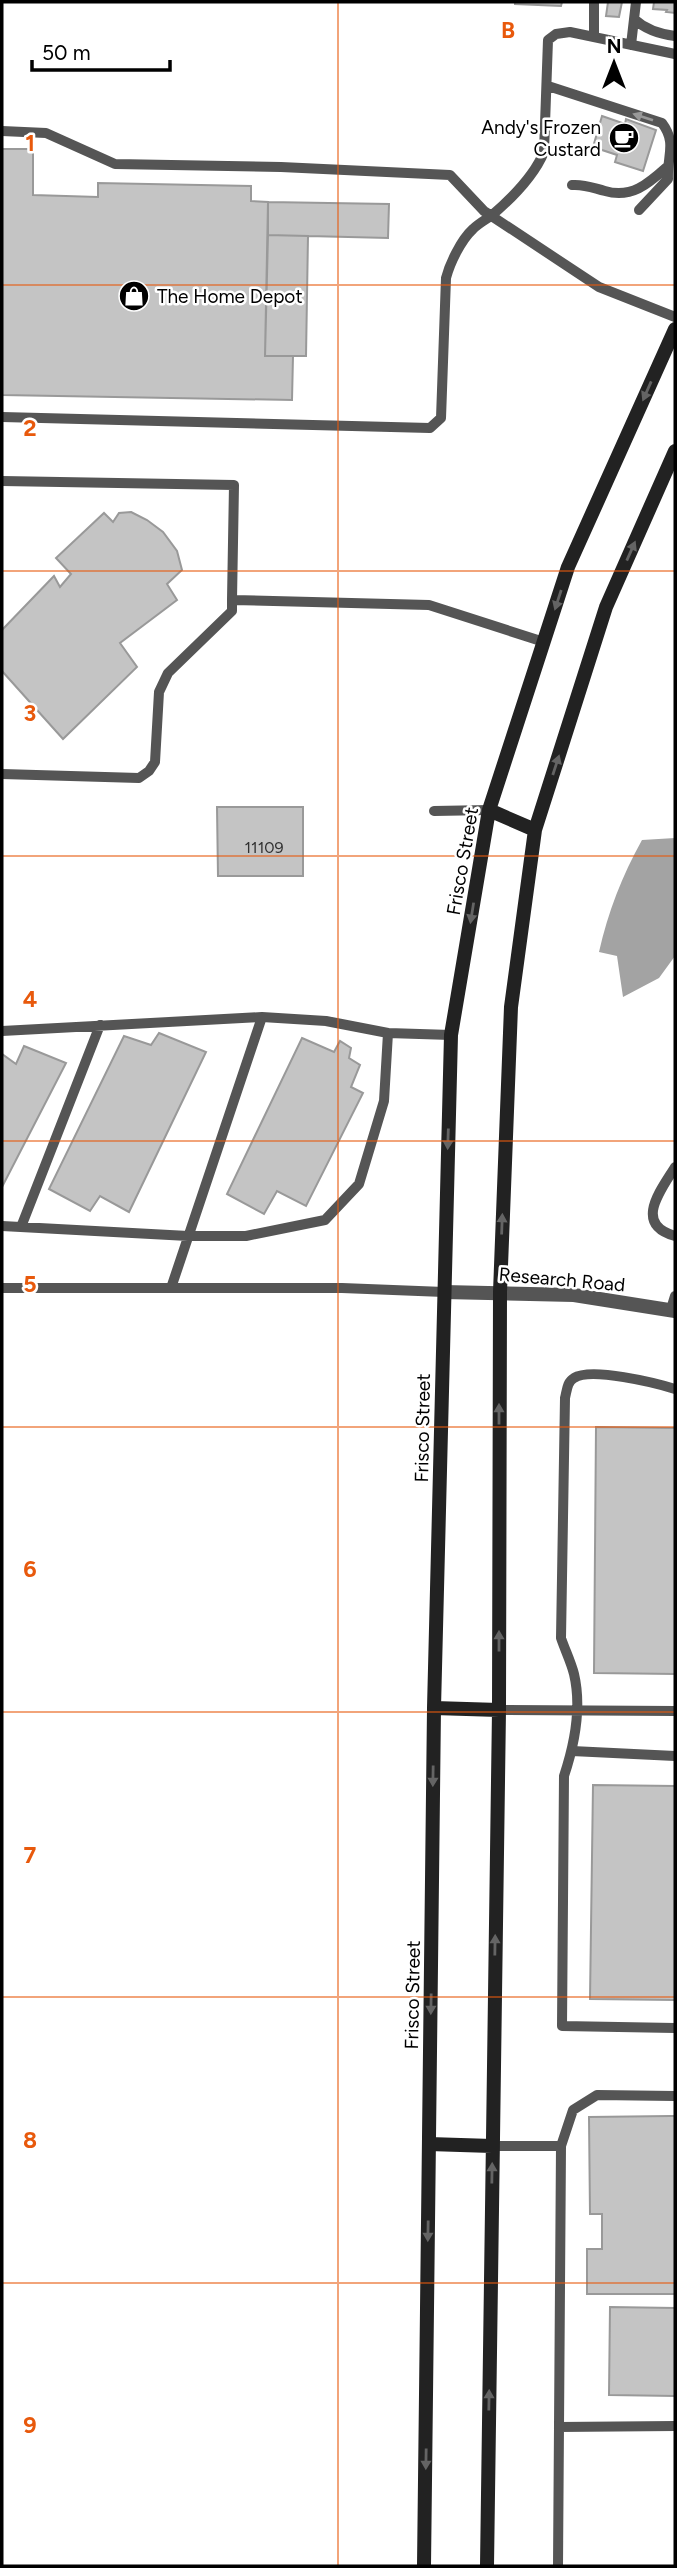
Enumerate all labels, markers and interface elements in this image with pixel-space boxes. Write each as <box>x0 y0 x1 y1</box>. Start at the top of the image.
text: B <box>501 16 515 44</box>
scale bar <box>32 28 170 72</box>
north arrow <box>579 28 649 98</box>
text: N <box>607 35 621 58</box>
text: 50 m <box>42 40 91 65</box>
one-way arrow <box>632 111 653 122</box>
place label: Andy's Frozen Custard <box>481 116 601 161</box>
cafe icon: Andy's Frozen Custard <box>607 121 641 155</box>
text: 1 <box>25 129 35 157</box>
shop icon: The Home Depot <box>117 279 151 313</box>
place label: The Home Depot <box>157 285 303 308</box>
one-way arrow <box>641 381 653 401</box>
text: 2 <box>23 414 37 442</box>
one-way arrow <box>626 540 637 561</box>
one-way arrow <box>552 590 562 611</box>
text: 3 <box>24 699 36 727</box>
one-way arrow <box>551 754 562 775</box>
street label: Frisco Street <box>442 805 483 917</box>
house number: 11109 <box>244 838 284 857</box>
one-way arrow <box>466 902 477 924</box>
text: 4 <box>23 985 37 1013</box>
one-way arrow <box>443 1128 454 1150</box>
one-way arrow <box>497 1213 508 1235</box>
street label: Research Road <box>498 1263 626 1296</box>
text: 5 <box>23 1270 37 1298</box>
street label: Frisco Street <box>410 1373 435 1483</box>
one-way arrow <box>493 1403 505 1425</box>
text: 6 <box>23 1555 37 1583</box>
one-way arrow <box>493 1630 505 1652</box>
one-way arrow <box>428 1765 439 1787</box>
text: 7 <box>24 1841 37 1869</box>
one-way arrow <box>489 1934 501 1956</box>
street label: Frisco Street <box>400 1940 425 2050</box>
one-way arrow <box>425 1993 437 2015</box>
text: 8 <box>23 2126 37 2154</box>
one-way arrow <box>486 2161 498 2183</box>
one-way arrow <box>422 2220 434 2242</box>
one-way arrow <box>483 2389 495 2411</box>
text: 9 <box>23 2411 37 2439</box>
one-way arrow <box>420 2448 431 2470</box>

